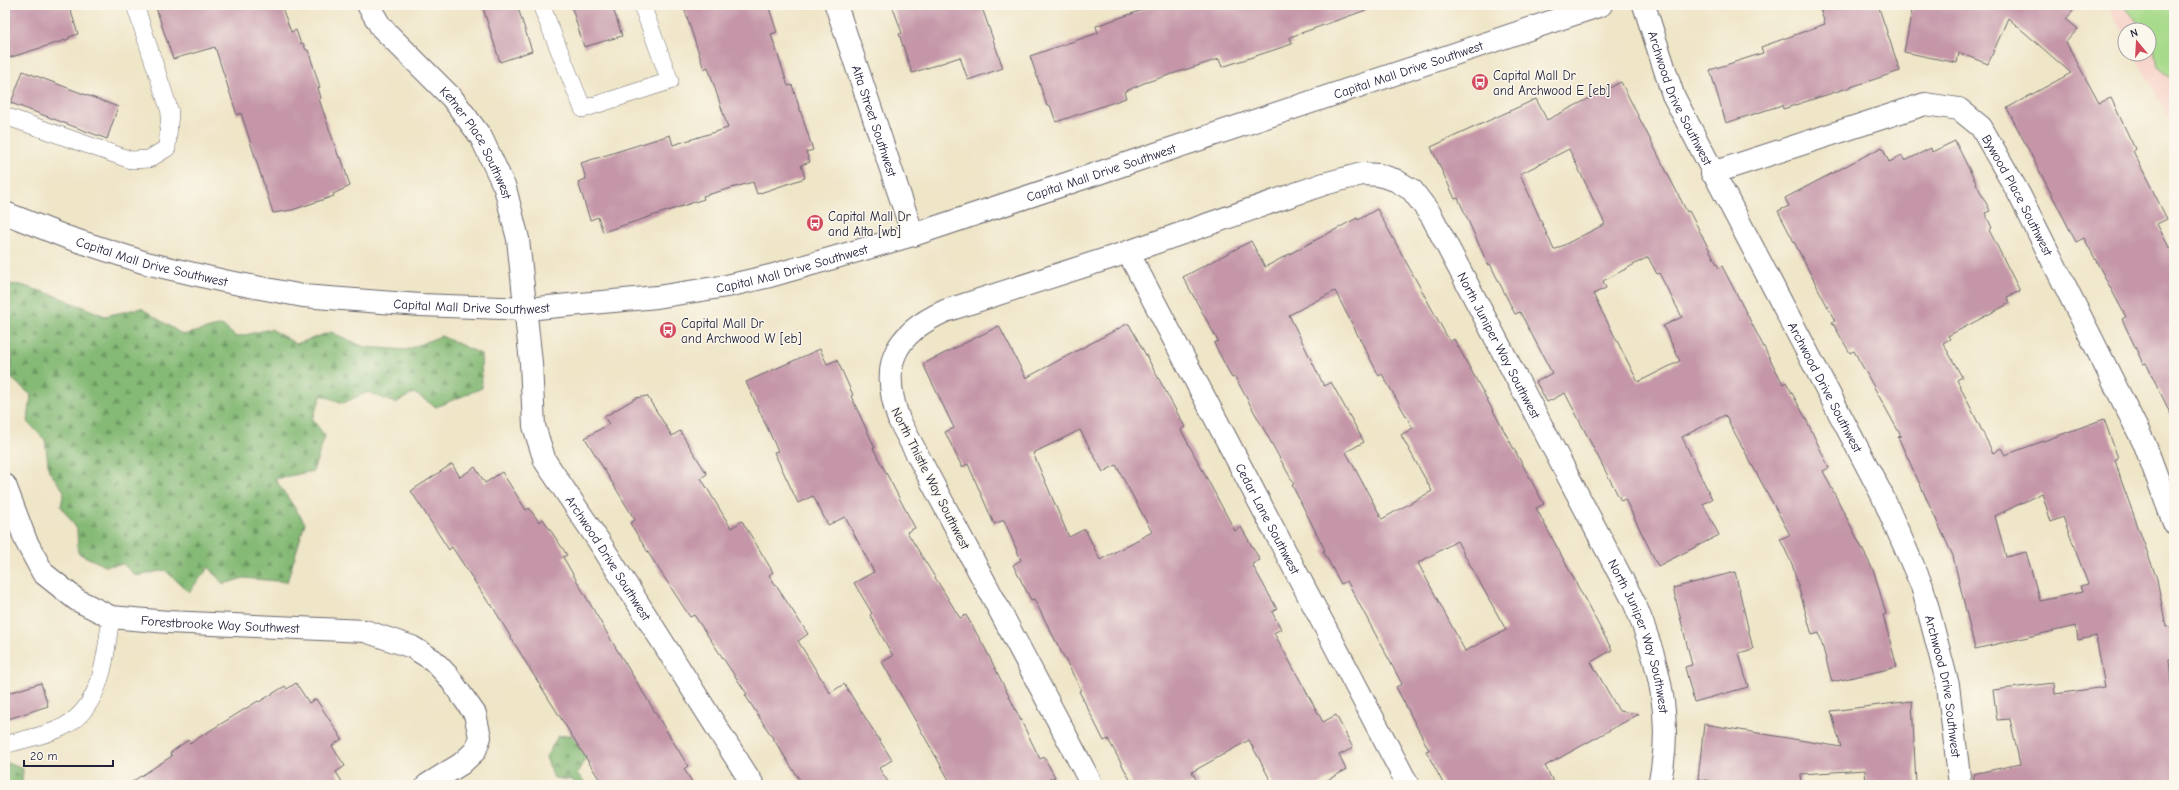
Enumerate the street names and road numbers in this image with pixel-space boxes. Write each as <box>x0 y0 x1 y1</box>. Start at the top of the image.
street label: Archwood Drive Southwest <box>1645 29 1716 169</box>
street label: Capital Mall Drive Southwest <box>1332 38 1486 102</box>
street label: Alta Street Southwest <box>849 63 900 180</box>
street label: Ketner Place Southwest <box>437 83 515 202</box>
street label: Bywood Place Southwest <box>1979 132 2056 259</box>
street label: Capital Mall Drive Southwest <box>1024 140 1179 205</box>
street label: Capital Mall Drive Southwest <box>74 234 230 290</box>
street label: Capital Mall Drive Southwest <box>715 241 871 296</box>
street label: North Juniper Way Southwest <box>1454 270 1544 422</box>
street label: Capital Mall Drive Southwest <box>393 296 552 317</box>
street label: Archwood Drive Southwest <box>1785 319 1866 456</box>
street label: North Thistle Way Southwest <box>888 405 973 553</box>
street label: Cedar Lane Southwest <box>1232 461 1303 578</box>
street label: Archwood Drive Southwest <box>563 493 655 624</box>
street label: North Juniper Way Southwest <box>1605 557 1671 715</box>
street label: Forestbrooke Way Southwest <box>140 613 301 636</box>
street label: Archwood Drive Southwest <box>1922 613 1964 760</box>

